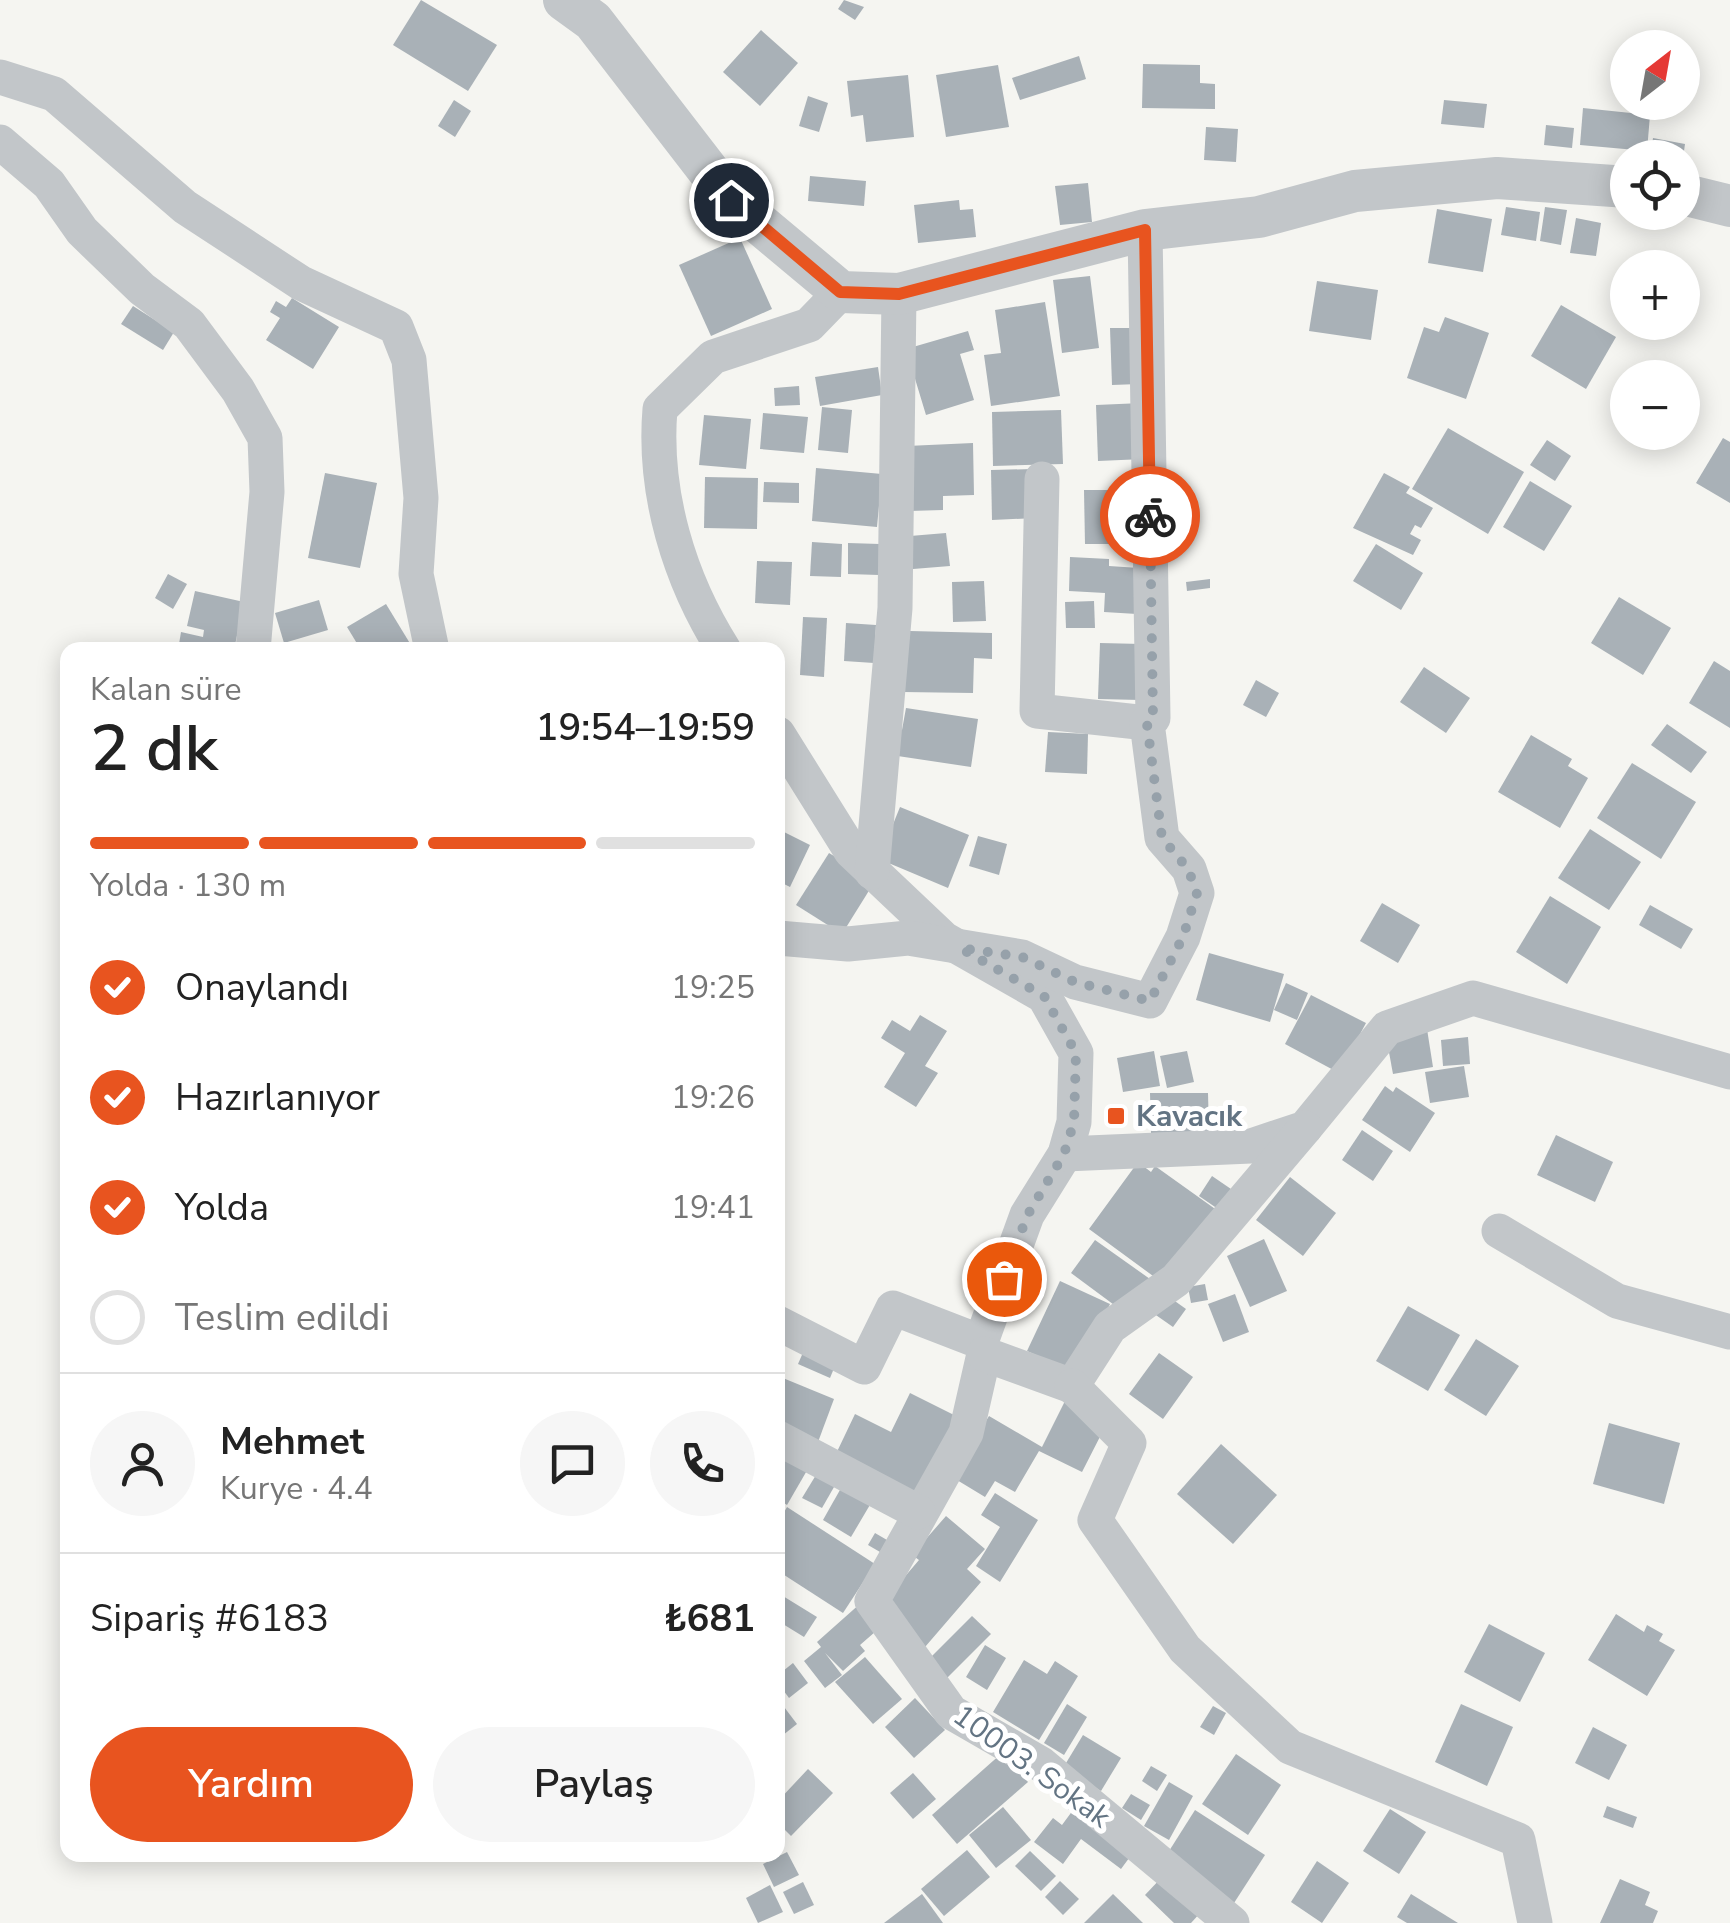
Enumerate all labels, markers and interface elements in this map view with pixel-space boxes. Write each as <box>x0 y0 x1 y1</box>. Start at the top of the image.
north arrow <box>1610 30 1700 120</box>
map controls <box>1610 30 1700 450</box>
button: locate <box>1610 140 1700 230</box>
pin <box>689 158 774 243</box>
icon: home <box>704 173 759 228</box>
button: + <box>1610 250 1700 340</box>
button: − <box>1610 360 1700 450</box>
courier <box>1100 466 1200 566</box>
icon: bike <box>1123 489 1178 544</box>
text: Kalan süre <box>90 668 241 711</box>
text: 19:54–19:59 <box>536 702 755 753</box>
text: 2 dk <box>90 704 218 793</box>
text: Yolda · 130 m <box>90 864 286 907</box>
icon: check <box>90 960 145 1015</box>
text: Onaylandı <box>175 962 349 1013</box>
text: 19:25 <box>671 966 755 1009</box>
icon: check <box>90 1070 145 1125</box>
text: Hazırlanıyor <box>175 1072 380 1123</box>
text: 19:26 <box>671 1076 755 1119</box>
place label: Kavacık <box>1136 1096 1243 1137</box>
marker: Kavacık <box>1105 1105 1127 1127</box>
icon: check <box>90 1180 145 1235</box>
text: Yolda <box>175 1182 269 1233</box>
text: 19:41 <box>671 1186 755 1229</box>
pin <box>962 1237 1047 1322</box>
icon: bag <box>977 1252 1032 1307</box>
text: Teslim edildi <box>175 1292 390 1343</box>
button: person <box>90 1411 195 1516</box>
button: chat <box>520 1411 625 1516</box>
button: phone <box>650 1411 755 1516</box>
text: Mehmet <box>220 1416 364 1467</box>
text: Kurye · 4.4 <box>220 1467 373 1510</box>
text: Sipariş #6183 <box>90 1593 329 1644</box>
text: ₺681 <box>664 1593 755 1644</box>
street label: 10003. Sokak <box>945 1695 1120 1838</box>
button: Yardım <box>90 1727 413 1842</box>
button: Paylaş <box>433 1727 755 1842</box>

